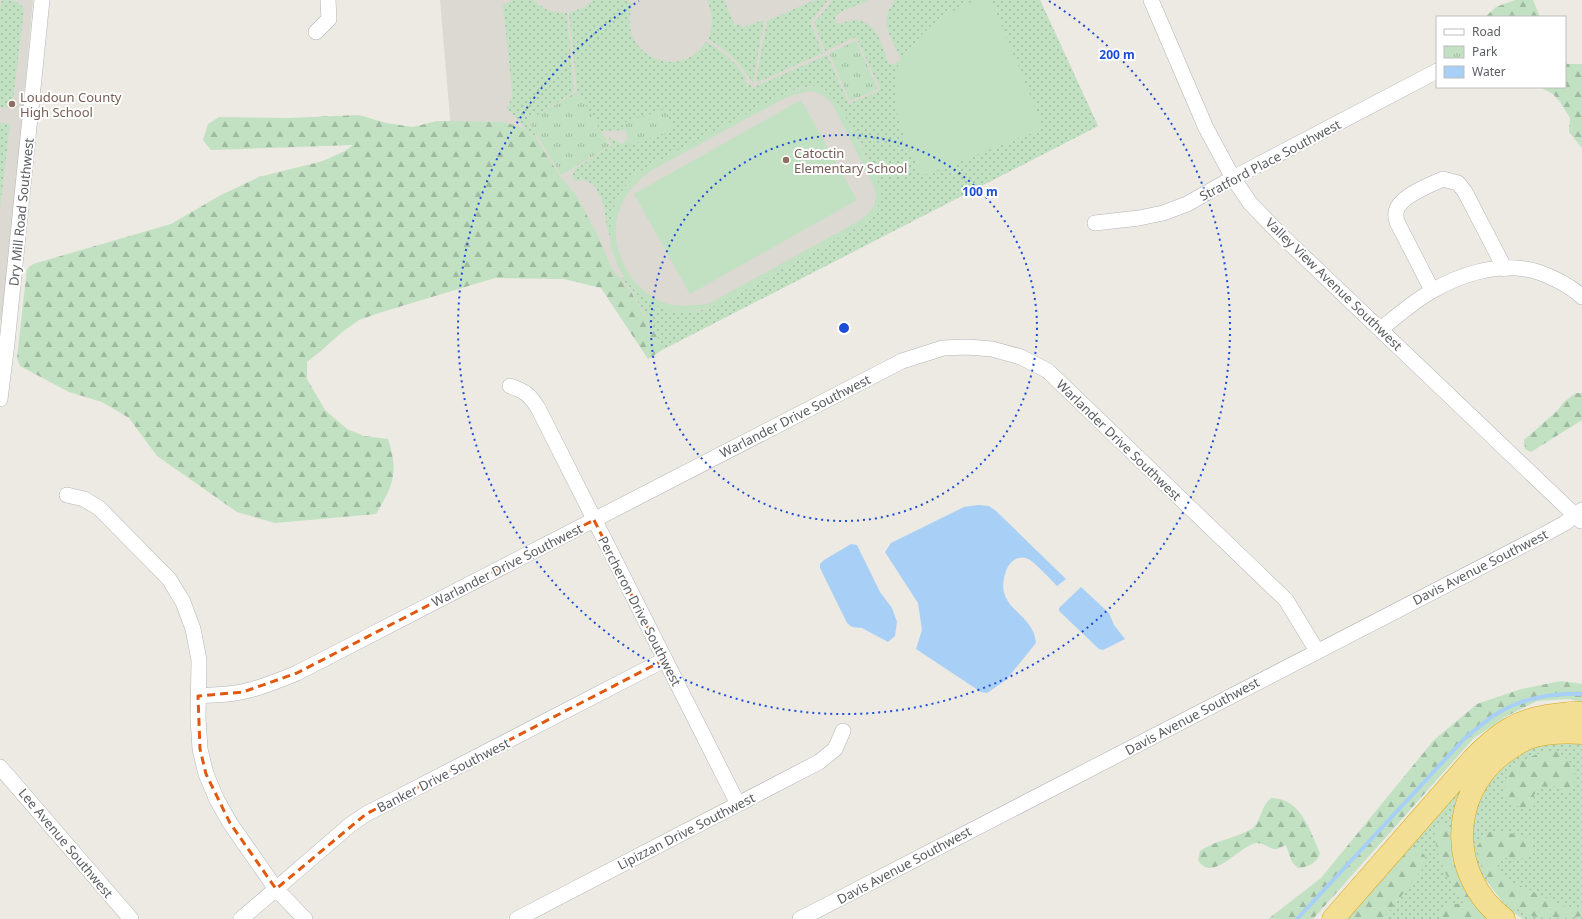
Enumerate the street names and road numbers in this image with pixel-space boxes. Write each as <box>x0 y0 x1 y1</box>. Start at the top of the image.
street label: Stratford Place Southwest <box>1196 115 1344 205</box>
street label: Dry Mill Road Southwest <box>4 137 38 287</box>
street label: Valley View Avenue Southwest <box>1262 214 1407 354</box>
street label: Warlander Drive Southwest <box>717 370 874 462</box>
street label: Warlander Drive Southwest <box>1053 376 1186 505</box>
street label: Warlander Drive Southwest <box>429 519 586 611</box>
street label: Davis Avenue Southwest <box>1409 525 1551 609</box>
street label: Percheron Drive Southwest <box>594 533 686 689</box>
street label: Davis Avenue Southwest <box>1122 673 1263 759</box>
street label: Banker Drive Southwest <box>374 734 513 816</box>
street label: Lee Avenue Southwest <box>15 784 117 902</box>
street label: Lipizzan Drive Southwest <box>614 788 758 874</box>
street label: Davis Avenue Southwest <box>834 822 975 908</box>

